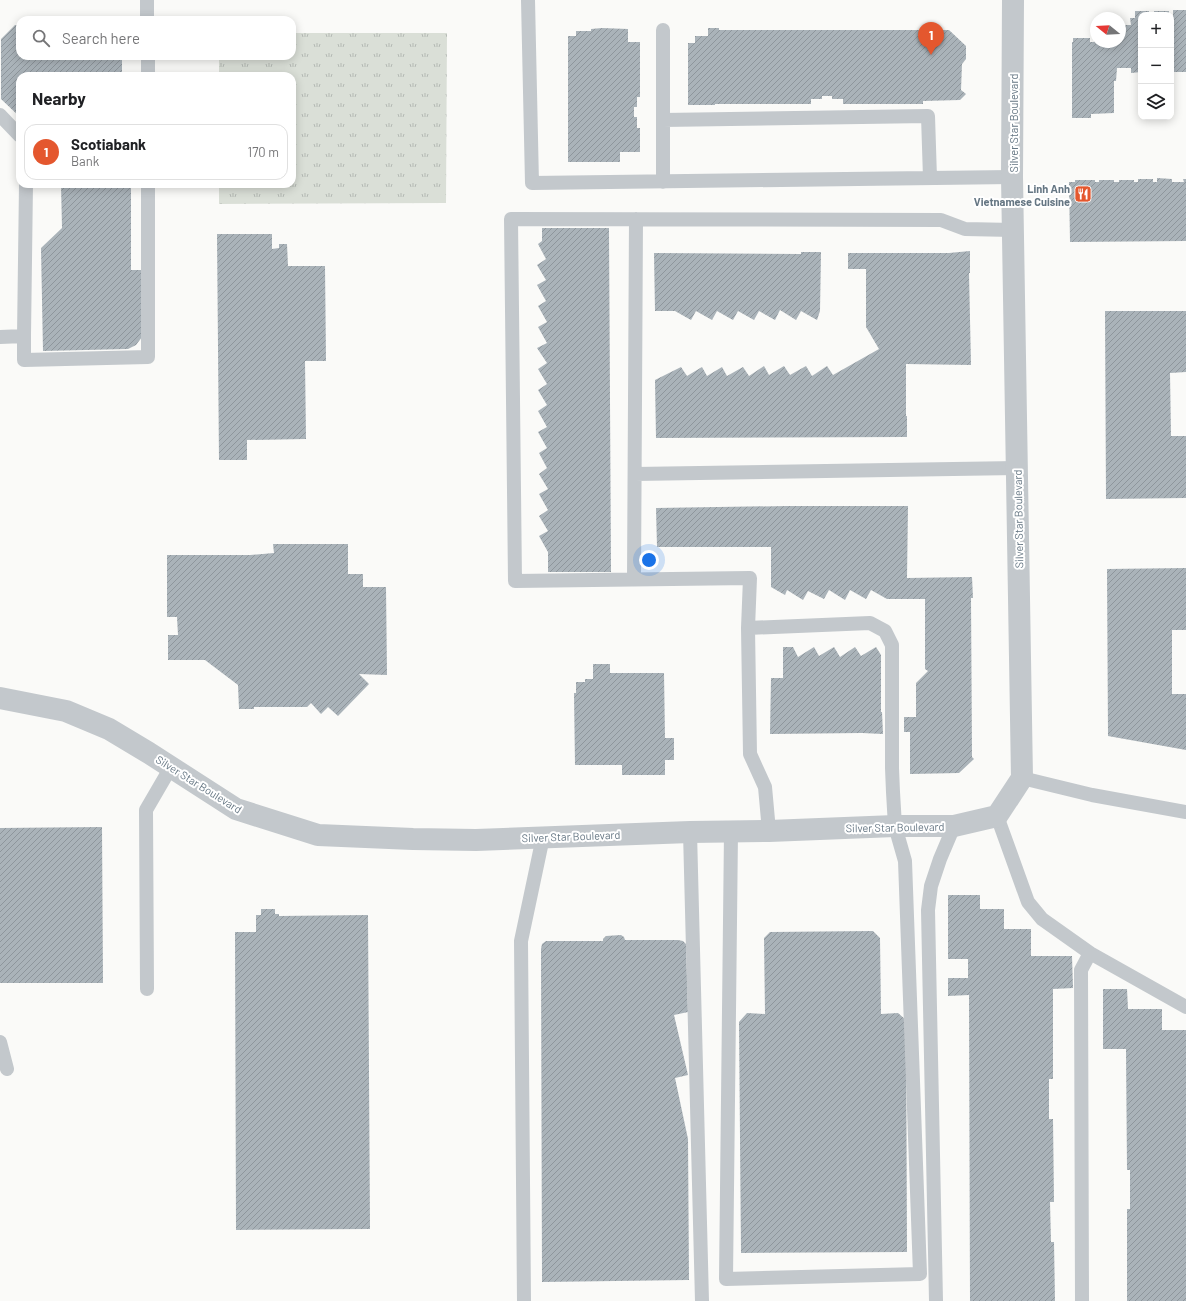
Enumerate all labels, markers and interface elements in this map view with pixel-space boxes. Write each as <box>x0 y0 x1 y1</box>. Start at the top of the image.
north arrow <box>1090 12 1126 48</box>
map controls <box>1138 12 1174 120</box>
button: + <box>1138 12 1174 48</box>
search box <box>16 16 296 60</box>
pin: 1 <box>918 22 944 55</box>
icon: search <box>30 27 52 49</box>
text: Search here <box>62 29 140 47</box>
button: − <box>1138 48 1174 84</box>
street label: Silver Star Boulevard <box>1007 74 1020 172</box>
button: layers <box>1138 84 1174 120</box>
text: Nearby <box>32 88 86 108</box>
text: Scotiabank <box>71 135 146 153</box>
text: 1 <box>44 144 48 160</box>
text: 170 m <box>248 144 279 160</box>
text: Bank <box>71 153 99 169</box>
place label: Linh Anh Vietnamese Cuisine <box>974 182 1070 208</box>
restaurant icon: Linh Anh Vietnamese Cuisine <box>1073 184 1093 204</box>
street label: Silver Star Boulevard <box>1011 469 1025 569</box>
your location <box>639 550 659 570</box>
street label: Silver Star Boulevard <box>154 752 244 816</box>
street label: Silver Star Boulevard <box>845 820 945 834</box>
street label: Silver Star Boulevard <box>521 828 621 844</box>

